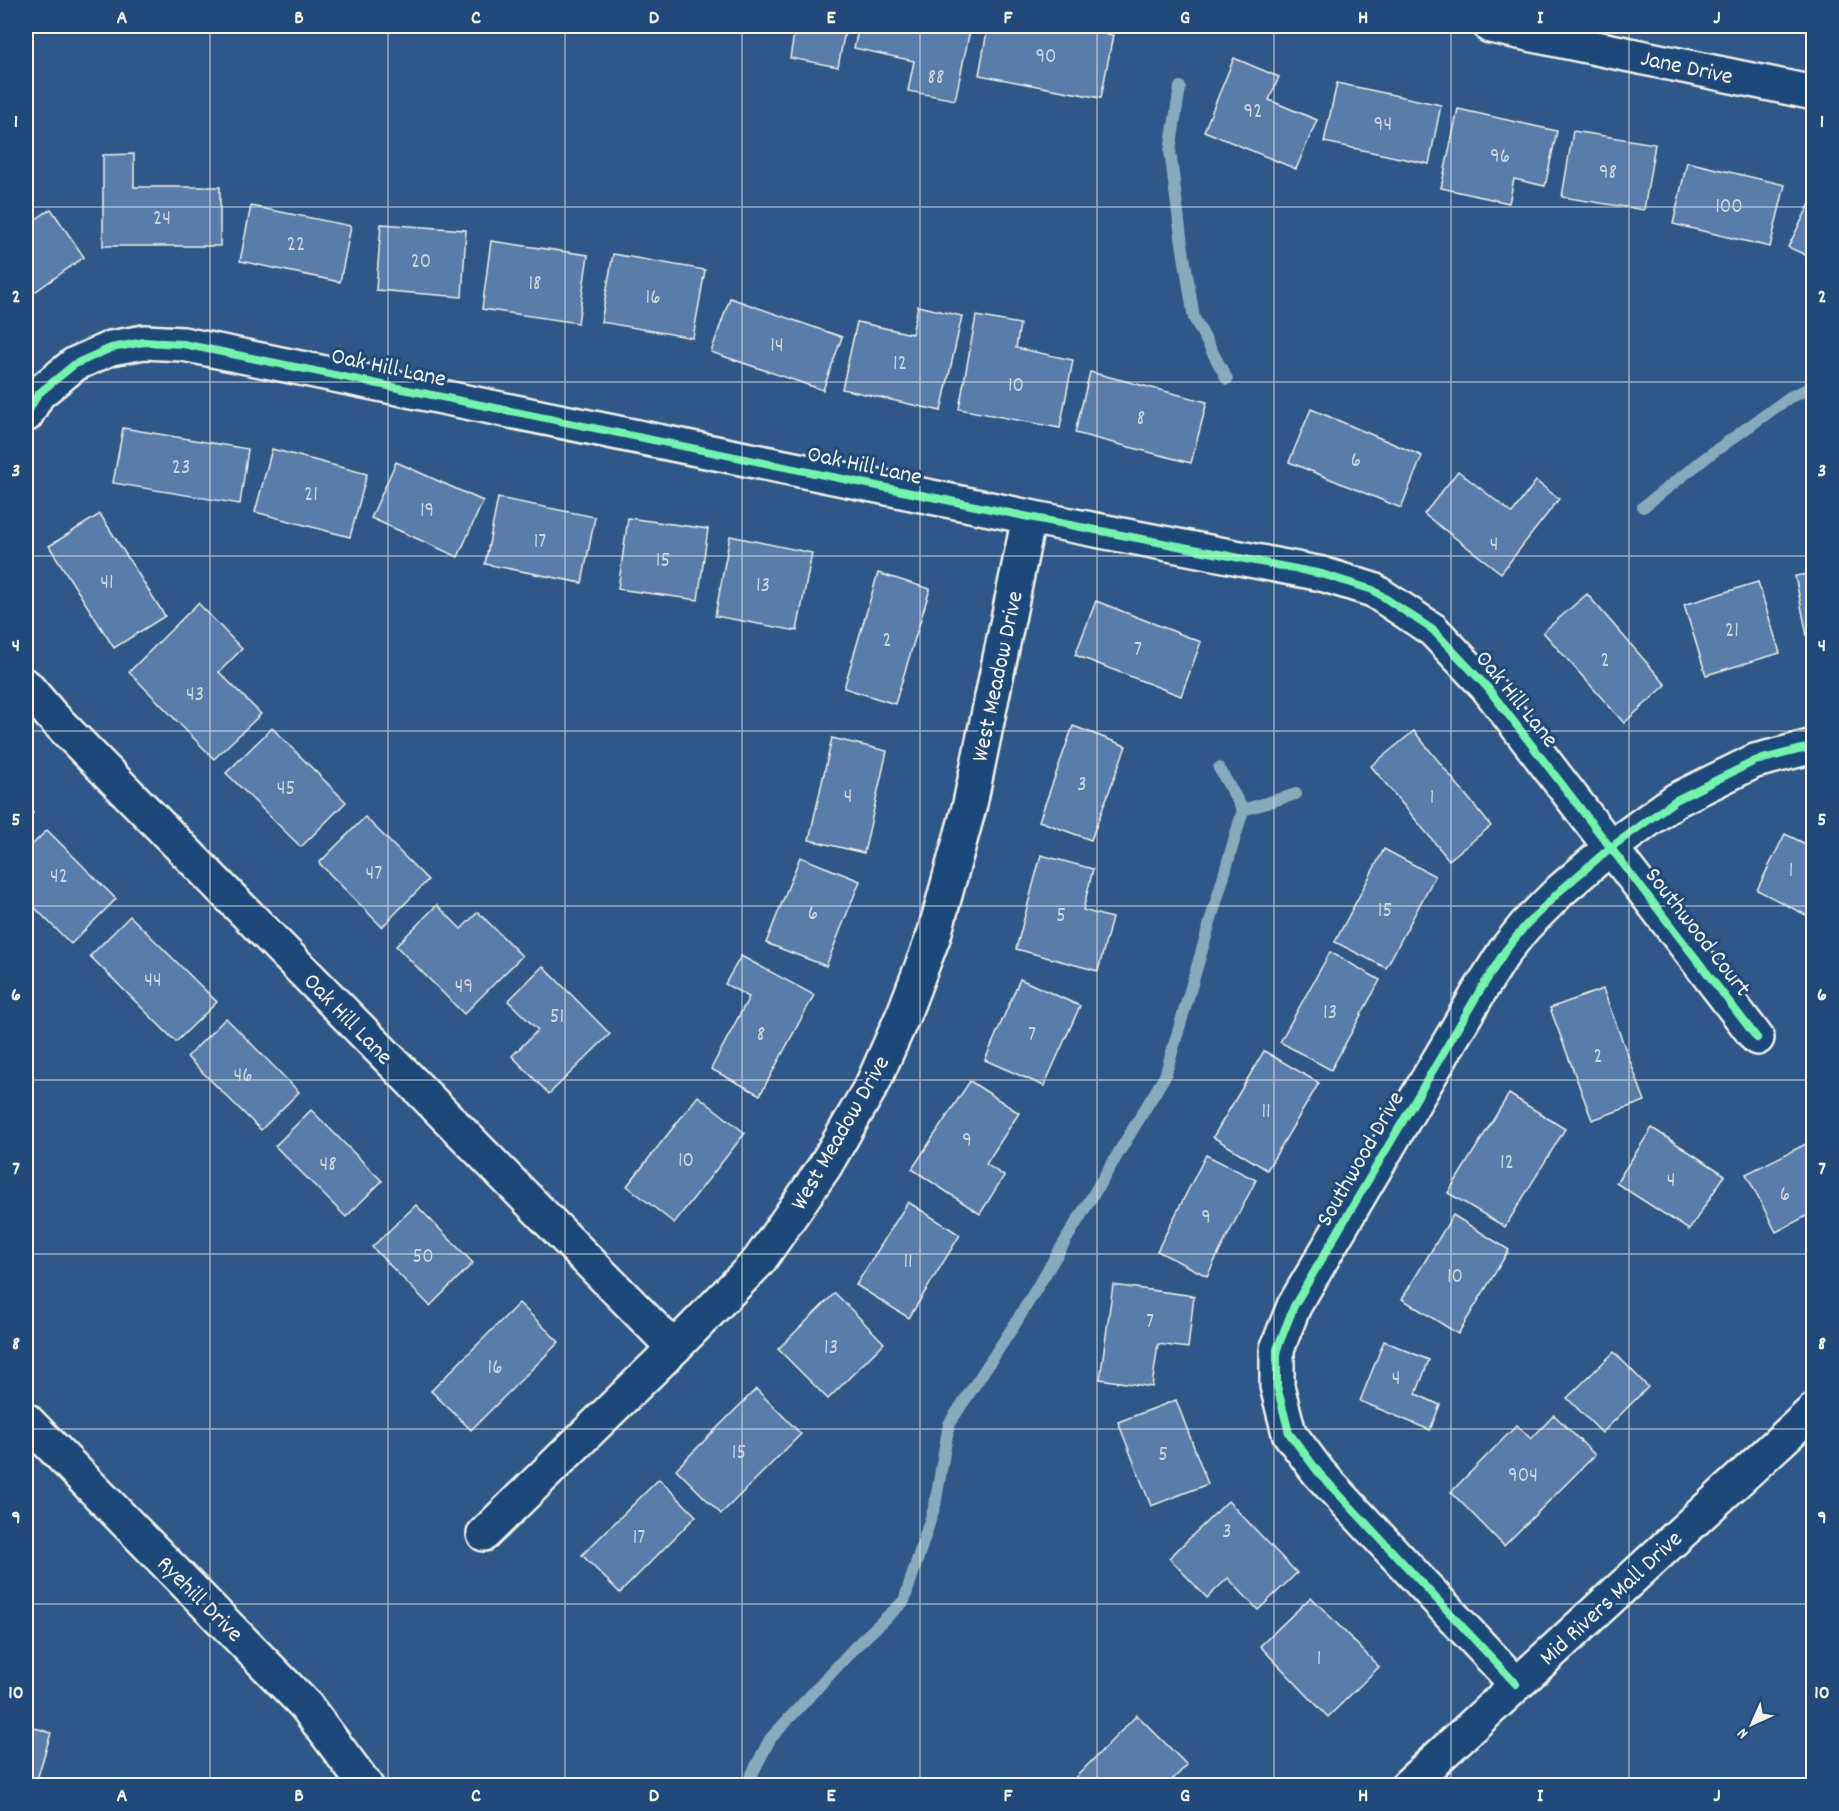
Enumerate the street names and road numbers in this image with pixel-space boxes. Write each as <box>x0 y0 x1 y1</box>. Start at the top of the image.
street label: Jane Drive <box>1637 43 1736 95</box>
street label: Oak Hill Lane <box>328 340 449 398</box>
street label: Oak Hill Lane <box>804 438 925 496</box>
street label: West Meadow Drive <box>964 588 1034 765</box>
street label: Oak Hill Lane <box>1466 644 1566 756</box>
street label: Southwood Court <box>1635 861 1758 1005</box>
street label: Oak Hill Lane <box>294 966 400 1074</box>
street label: West Meadow Drive <box>783 1050 900 1217</box>
street label: Southwood Drive <box>1309 1085 1414 1234</box>
street label: Mid Rivers Mall Drive <box>1533 1524 1691 1675</box>
street label: Ryehill Drive <box>148 1549 250 1651</box>

